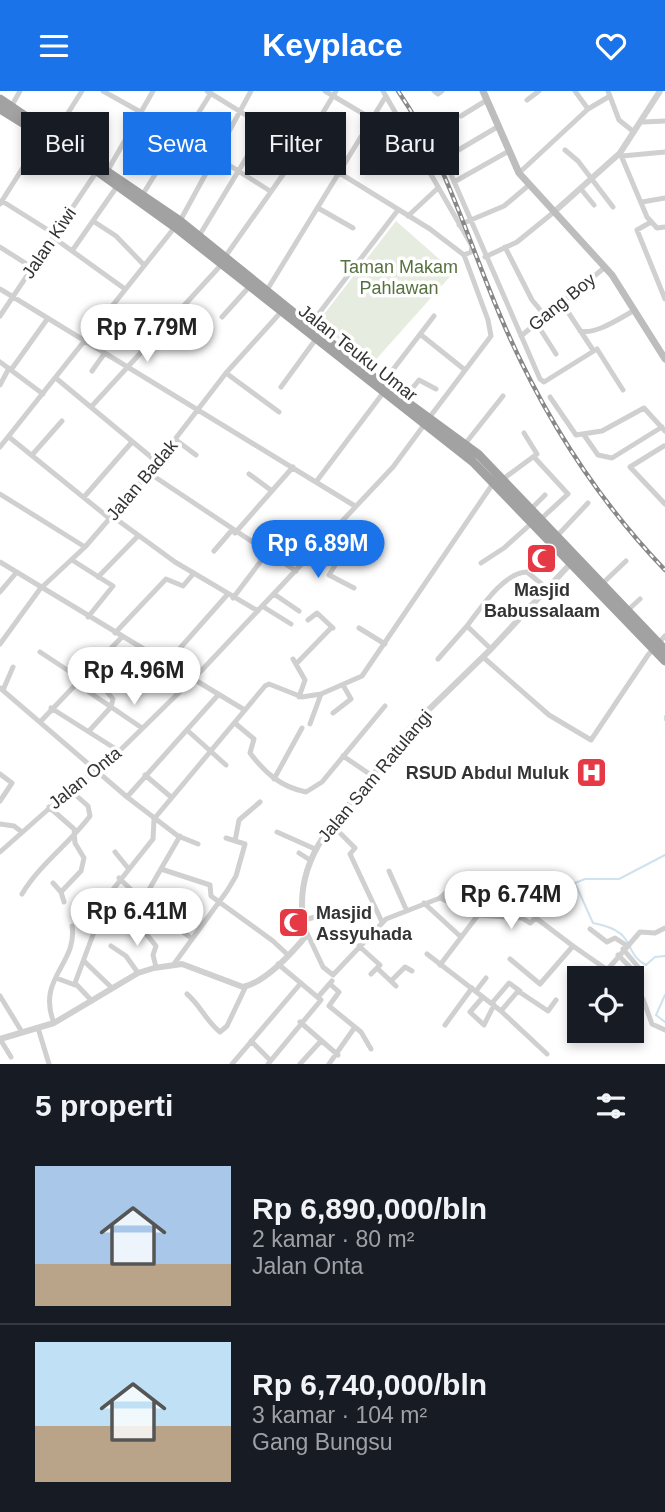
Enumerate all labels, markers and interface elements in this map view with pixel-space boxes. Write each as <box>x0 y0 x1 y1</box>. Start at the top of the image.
icon: menu <box>35 27 73 65</box>
text: Keyplace <box>262 27 403 63</box>
icon: heart <box>592 27 630 65</box>
chip: Beli <box>21 112 109 175</box>
chip: Sewa <box>123 112 231 175</box>
chip: Filter <box>245 112 346 175</box>
chip: Baru <box>360 112 459 175</box>
street label: Jalan Kiwi <box>18 204 80 282</box>
park label: Taman Makam Pahlawan <box>340 257 458 298</box>
street label: Gang Boy <box>525 269 599 335</box>
street label: Jalan Teuku Umar <box>295 301 421 405</box>
pin: Rp 7.79M <box>75 305 219 364</box>
text: Rp 7.79M <box>97 314 197 340</box>
street label: Jalan Badak <box>102 435 182 524</box>
pin: Rp 6.89M <box>246 521 390 580</box>
text: Rp 6.89M <box>268 530 368 556</box>
mosque icon: Masjid Babussalaam <box>525 542 559 576</box>
place label: Masjid Babussalaam <box>484 580 600 621</box>
pin: Rp 4.96M <box>62 647 206 707</box>
text: Rp 4.96M <box>84 657 184 683</box>
street label: Jalan Sam Ratulangi <box>314 706 436 846</box>
street label: Jalan Onta <box>45 742 126 813</box>
hospital icon: RSUD Abdul Muluk <box>575 756 609 790</box>
place label: RSUD Abdul Muluk <box>406 763 570 783</box>
pin: Rp 6.74M <box>439 871 583 931</box>
text: Rp 6.74M <box>461 881 561 907</box>
pin: Rp 6.41M <box>65 889 209 948</box>
text: Rp 6.41M <box>87 898 187 924</box>
place label: Masjid Assyuhada <box>316 903 413 944</box>
mosque icon: Masjid Assyuhada <box>276 906 310 940</box>
map controls <box>567 966 644 1043</box>
button: locate <box>567 966 644 1043</box>
icon: filters <box>592 1087 630 1125</box>
text: 5 properti <box>35 1089 173 1122</box>
text: Rp 6,890,000/bln <box>252 1192 487 1225</box>
icon: home <box>91 1194 175 1278</box>
text: 2 kamar · 80 m² <box>252 1226 414 1252</box>
text: Jalan Onta <box>252 1253 363 1279</box>
text: Rp 6,740,000/bln <box>252 1368 487 1401</box>
icon: home <box>91 1370 175 1454</box>
text: 3 kamar · 104 m² <box>252 1402 427 1428</box>
text: Gang Bungsu <box>252 1429 393 1455</box>

